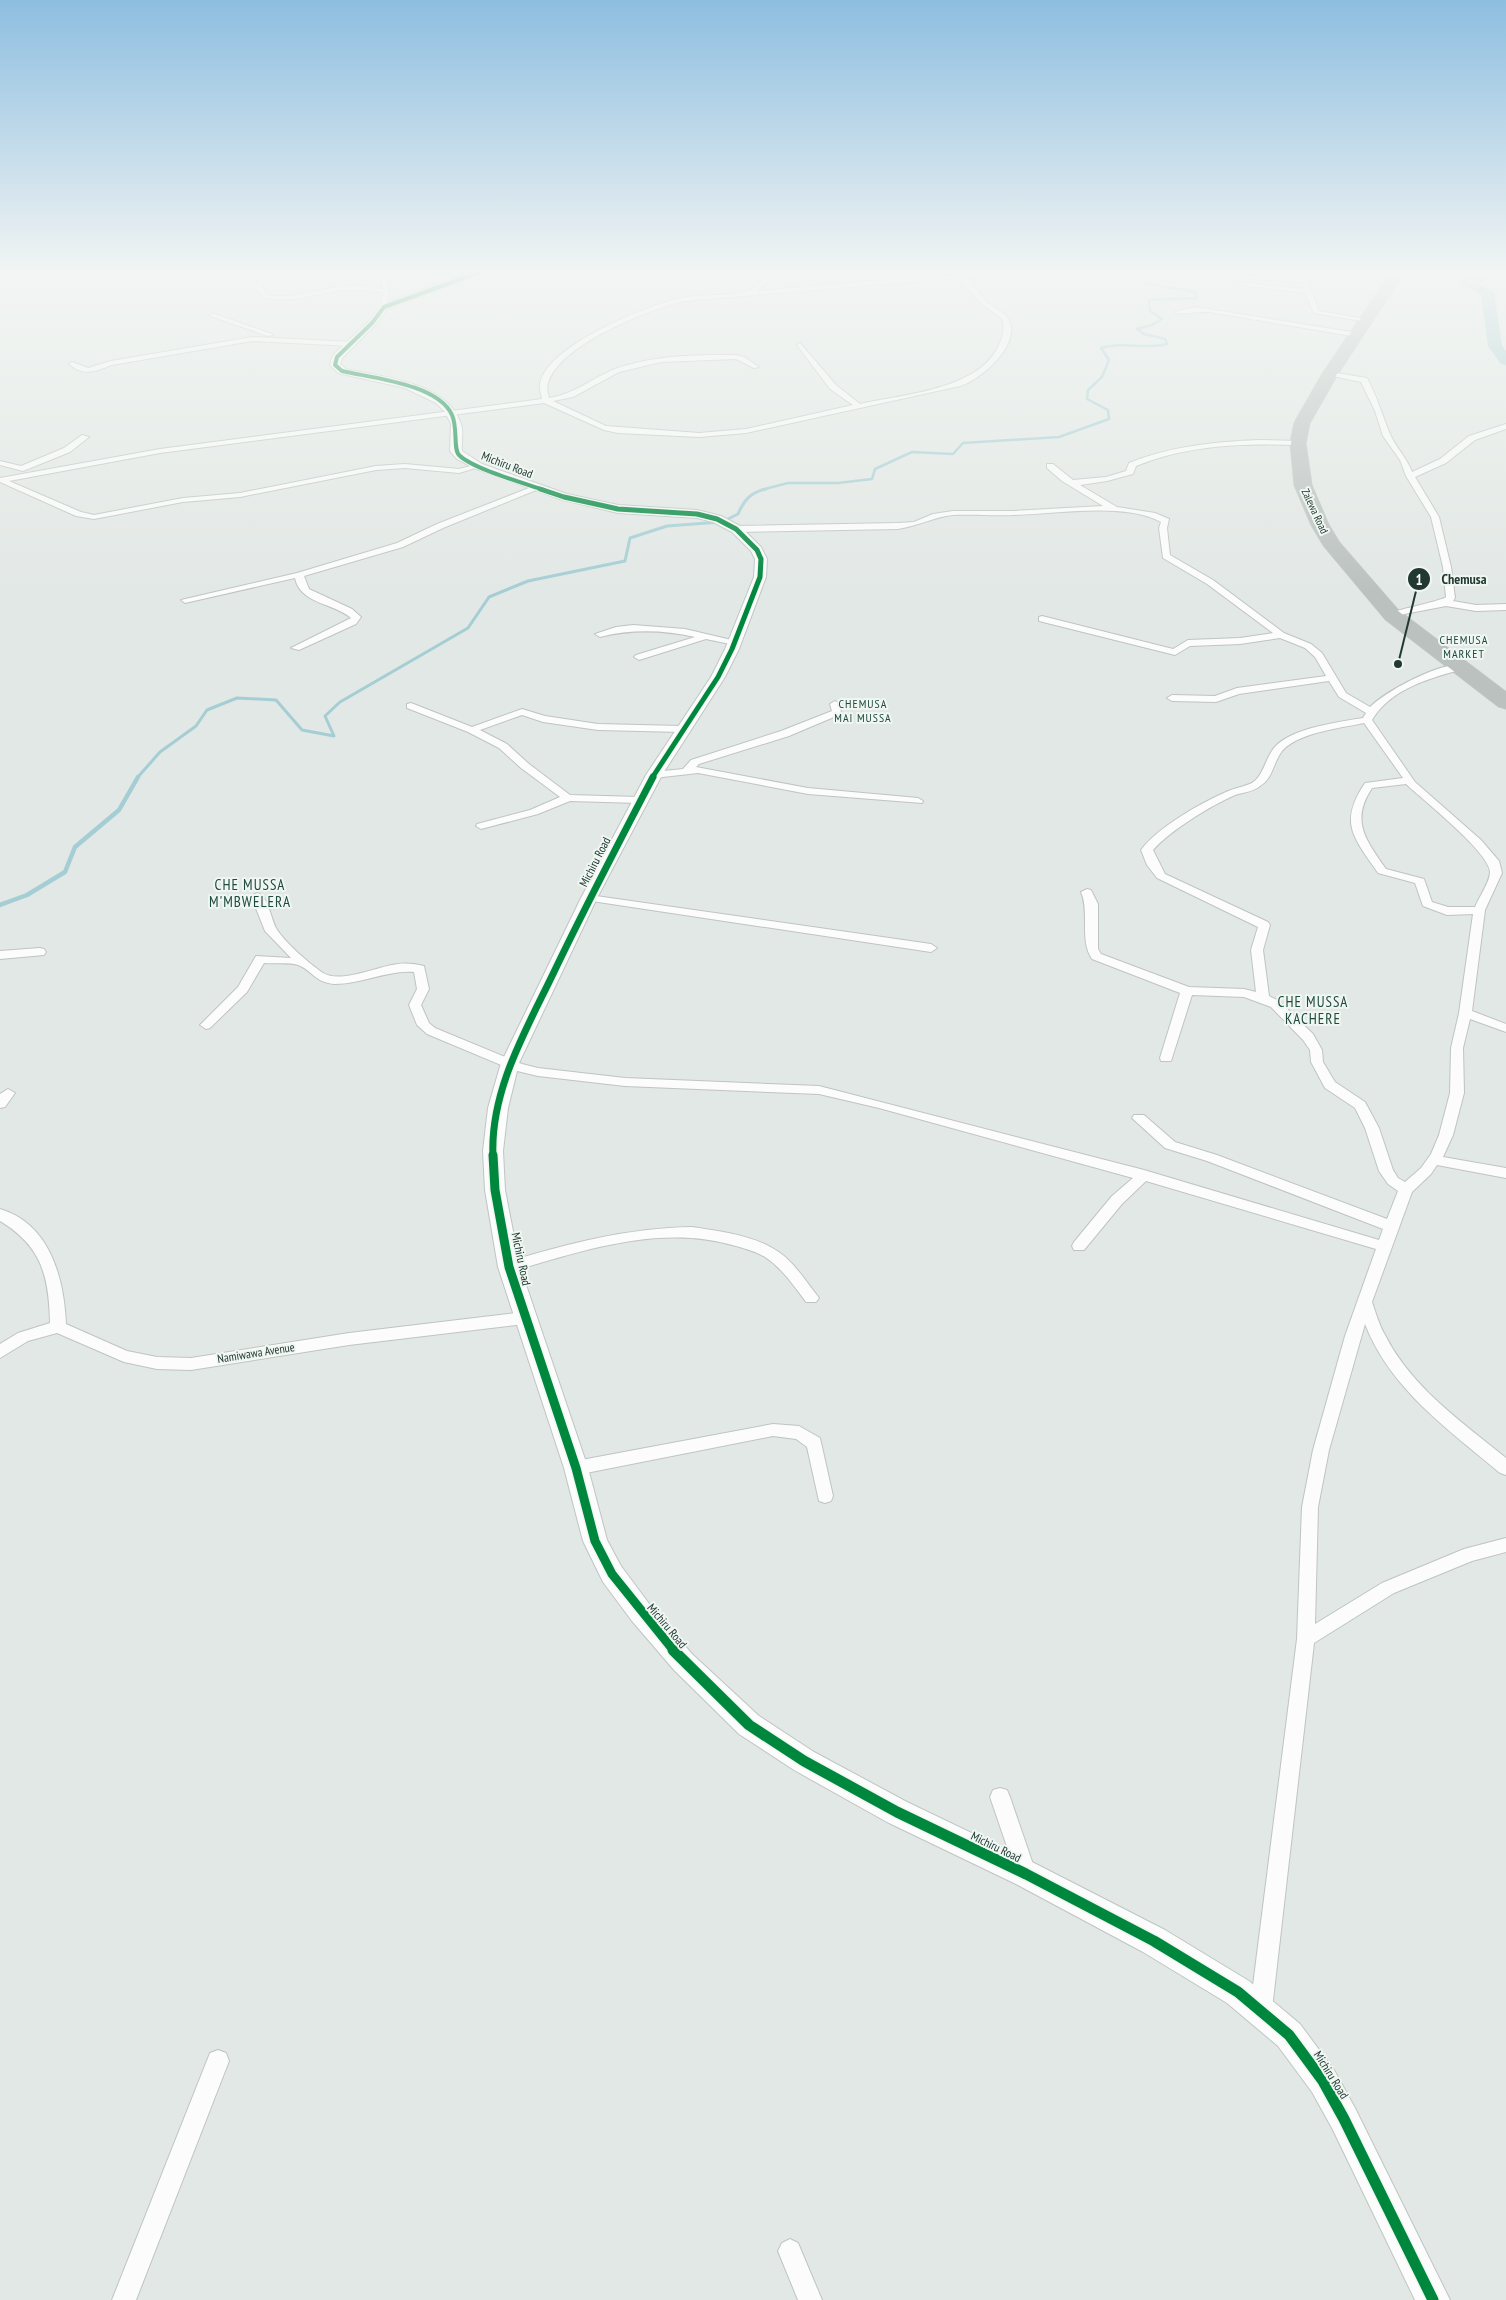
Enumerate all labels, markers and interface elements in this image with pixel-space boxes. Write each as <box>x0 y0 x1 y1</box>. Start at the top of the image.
street label: Michiru Road <box>479 448 535 481</box>
street label: Zalewa Road <box>1298 486 1332 536</box>
callout: Chemusa <box>1407 565 1497 594</box>
text: 1 <box>1415 570 1423 589</box>
text: Chemusa <box>1442 570 1487 588</box>
district label: CHEMUSA MARKET <box>1440 632 1488 661</box>
district label: CHEMUSA MAI MUSSA <box>834 696 892 725</box>
street label: Michiru Road <box>576 834 613 889</box>
district label: CHE MUSSA M'MBWELERA <box>209 875 291 911</box>
district label: CHE MUSSA KACHERE <box>1278 992 1348 1028</box>
street label: Michiru Road <box>509 1231 534 1287</box>
street label: Namiwawa Avenue <box>216 1339 296 1366</box>
street label: Michiru Road <box>644 1600 690 1651</box>
street label: Michiru Road <box>969 1828 1024 1865</box>
street label: Michiru Road <box>1311 2048 1352 2102</box>

